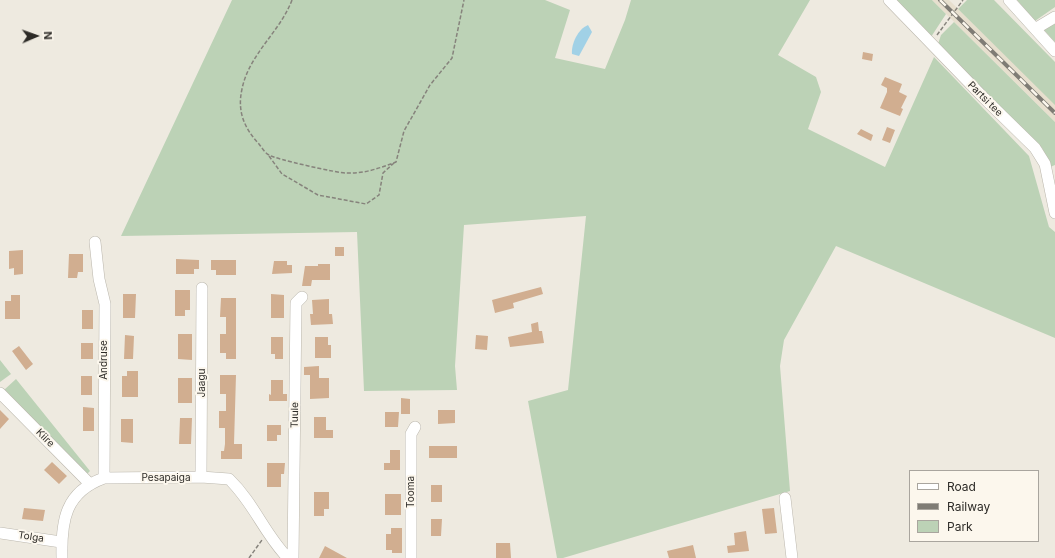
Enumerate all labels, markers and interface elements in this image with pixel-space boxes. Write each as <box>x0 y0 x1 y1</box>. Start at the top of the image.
north arrow <box>16 16 56 56</box>
text: N <box>41 31 55 40</box>
street label: Partsi tee <box>965 79 1005 119</box>
street label: Andruse <box>98 340 110 380</box>
street label: Jaagu <box>196 369 208 397</box>
street label: Tuule <box>289 402 301 428</box>
street label: Kiire <box>33 426 57 450</box>
legend <box>909 470 1039 542</box>
street label: Pesapaiga <box>141 472 191 484</box>
street label: Tooma <box>405 476 417 508</box>
text: Road <box>947 479 976 494</box>
text: Railway <box>947 499 990 514</box>
text: Park <box>947 519 973 534</box>
street label: Tolga <box>17 529 45 545</box>

